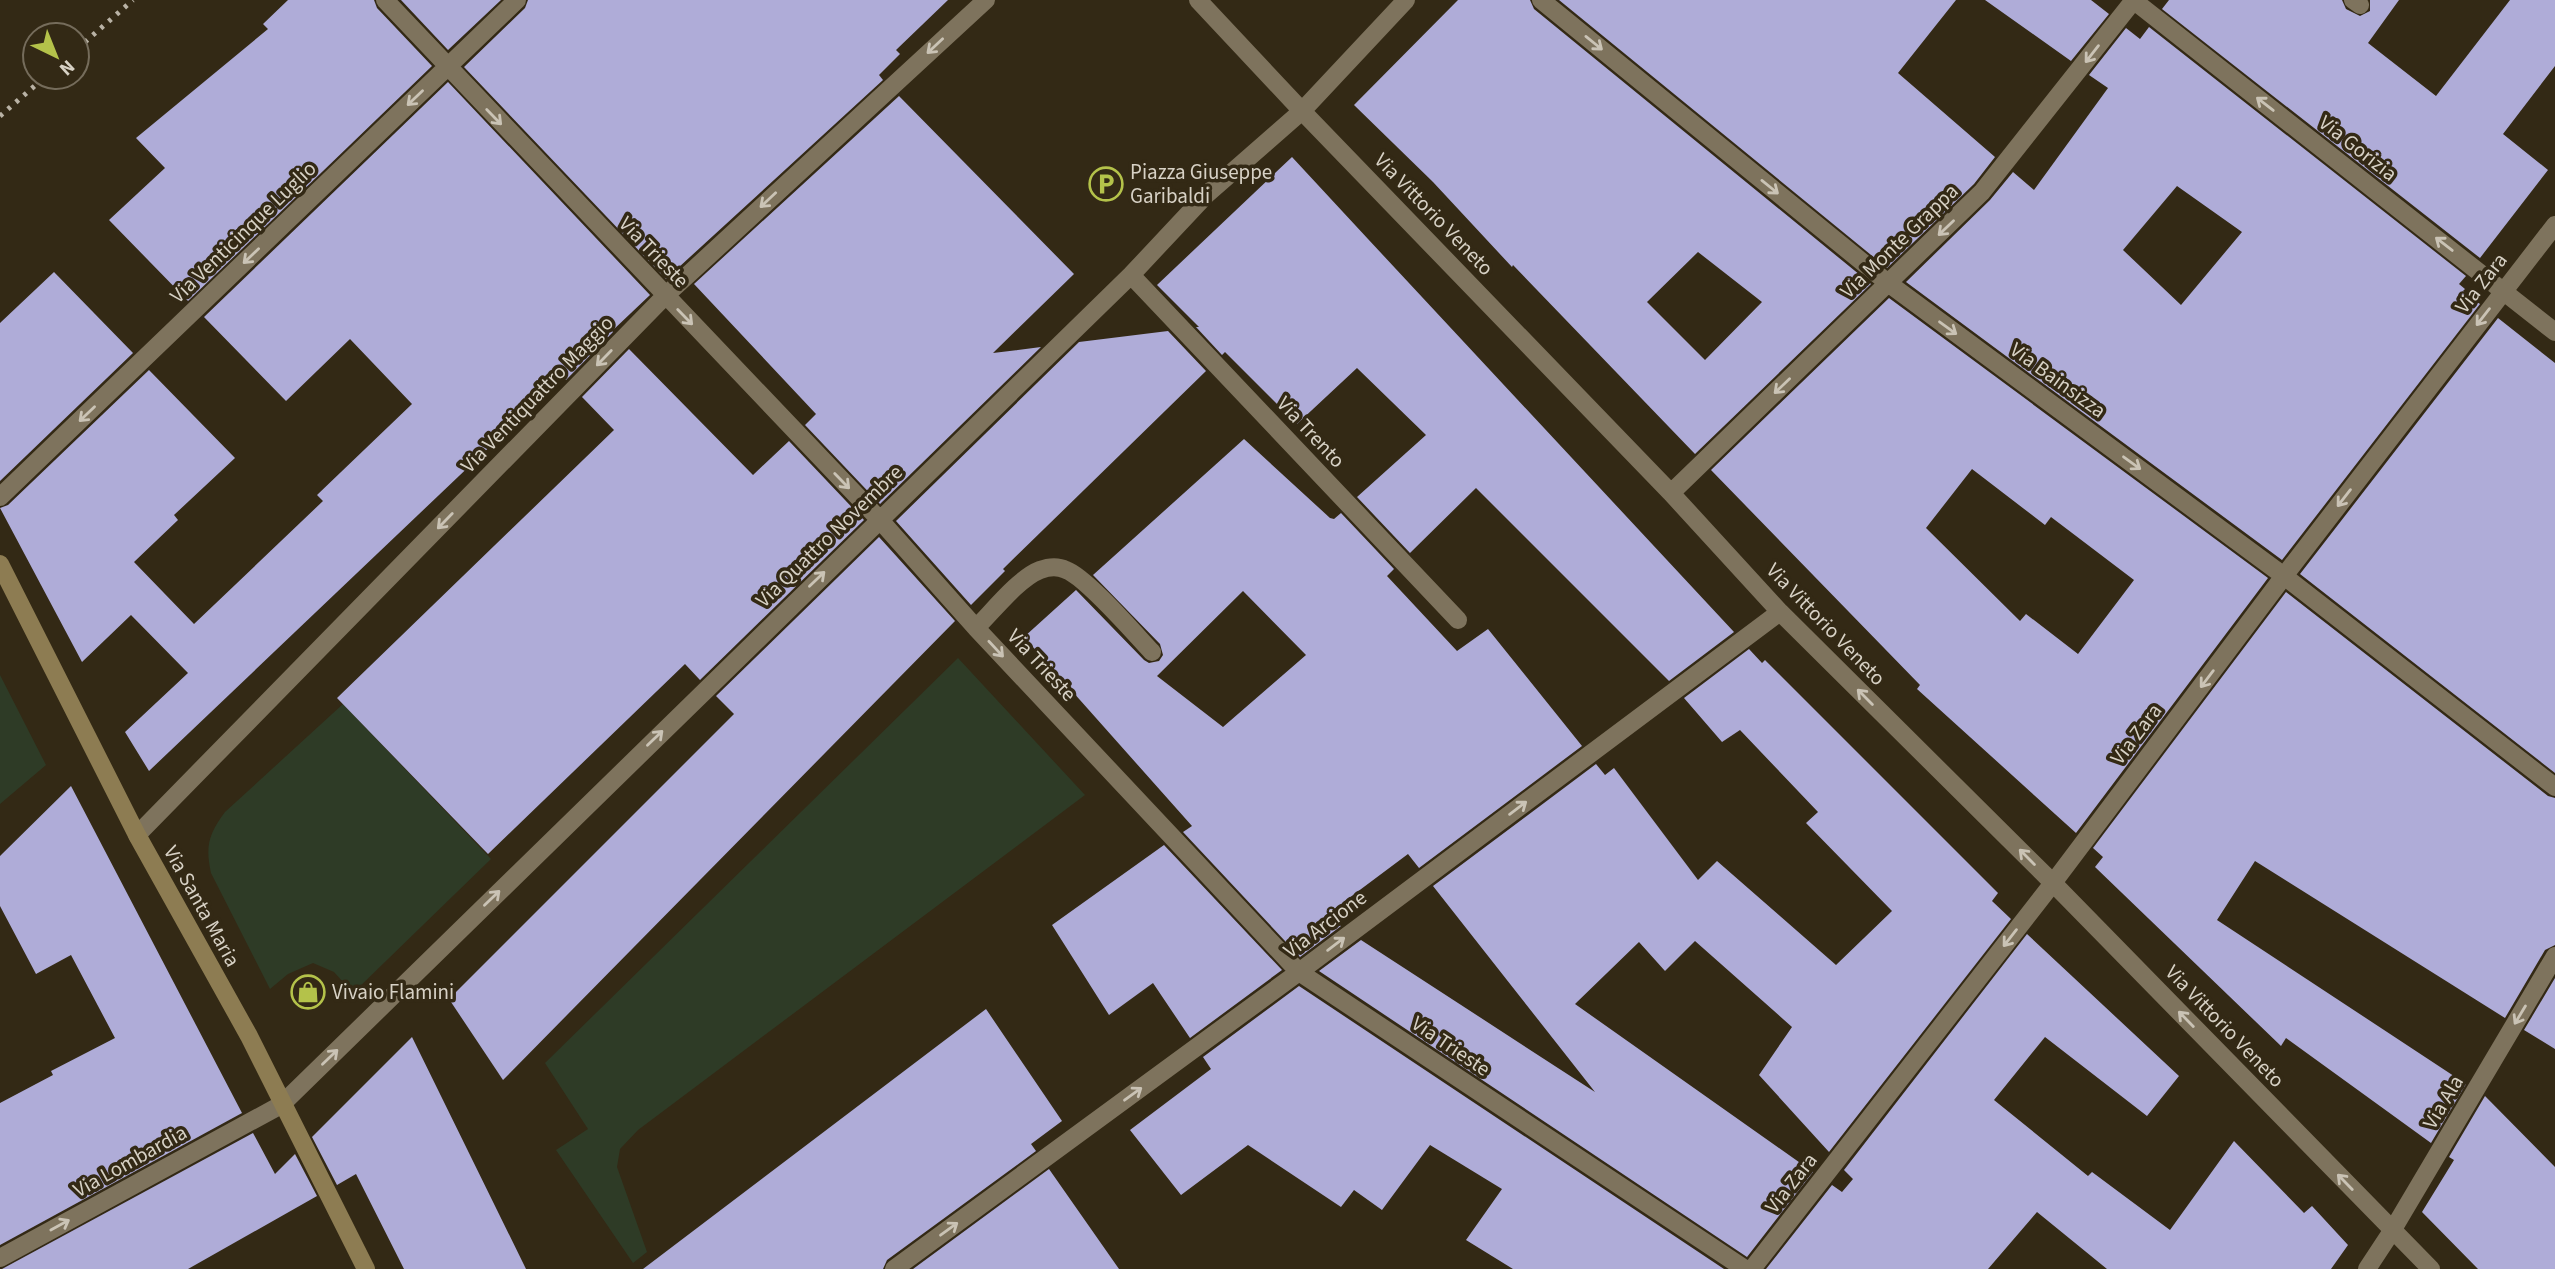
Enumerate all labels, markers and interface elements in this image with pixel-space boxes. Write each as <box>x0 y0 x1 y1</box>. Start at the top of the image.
north arrow <box>21 21 91 91</box>
one-way arrow <box>1584 35 1602 51</box>
one-way arrow <box>927 38 944 55</box>
one-way arrow <box>2084 44 2099 62</box>
text: N <box>53 53 80 82</box>
one-way arrow <box>407 90 424 107</box>
one-way arrow <box>2256 96 2275 111</box>
one-way arrow <box>485 108 502 125</box>
street label: Via Gorizia <box>2312 108 2404 188</box>
street label: Via Vittorio Veneto <box>1367 146 1501 282</box>
street label: Via Venticinque Luglio <box>163 154 323 310</box>
place label: Piazza Giuseppe Garibaldi <box>1130 157 1272 211</box>
parking icon: Piazza Giuseppe Garibaldi <box>1087 165 1125 203</box>
street label: Via Monte Grappa <box>1833 177 1965 305</box>
one-way arrow <box>1760 179 1778 195</box>
one-way arrow <box>760 192 777 209</box>
street label: Via Trieste <box>612 209 696 295</box>
one-way arrow <box>1938 220 1955 237</box>
one-way arrow <box>2435 237 2454 252</box>
street label: Via Zara <box>2448 246 2514 320</box>
one-way arrow <box>243 247 260 264</box>
street label: Via Ventiquattro Maggio <box>454 308 620 480</box>
one-way arrow <box>676 308 693 325</box>
one-way arrow <box>2476 308 2491 327</box>
one-way arrow <box>1939 320 1958 335</box>
street label: Via Bainsizza <box>2004 335 2112 425</box>
one-way arrow <box>596 349 613 366</box>
one-way arrow <box>1774 377 1791 394</box>
street label: Via Trento <box>1270 390 1352 474</box>
one-way arrow <box>79 405 96 422</box>
one-way arrow <box>2122 455 2141 470</box>
street label: Via Quattro Novembre <box>749 458 909 614</box>
one-way arrow <box>834 472 851 489</box>
one-way arrow <box>2337 488 2352 506</box>
one-way arrow <box>437 512 454 529</box>
street label: Via Vittorio Veneto <box>1759 556 1893 692</box>
one-way arrow <box>809 571 826 588</box>
street label: Via Trieste <box>1000 622 1084 708</box>
one-way arrow <box>987 640 1004 657</box>
one-way arrow <box>2199 669 2214 688</box>
one-way arrow <box>1857 688 1874 705</box>
street label: Via Zara <box>2103 697 2169 771</box>
one-way arrow <box>646 730 663 747</box>
one-way arrow <box>1508 801 1527 816</box>
street label: Via Santa Maria <box>156 840 248 972</box>
one-way arrow <box>2019 849 2036 866</box>
street label: Via Arcione <box>1277 883 1373 965</box>
one-way arrow <box>484 889 501 906</box>
one-way arrow <box>2002 928 2017 947</box>
one-way arrow <box>1326 937 1345 952</box>
street label: Via Vittorio Veneto <box>2158 958 2292 1094</box>
shop icon: Vivaio Flamini <box>289 973 327 1011</box>
place label: Vivaio Flamini <box>332 977 454 1007</box>
one-way arrow <box>2513 1005 2527 1025</box>
street label: Via Trieste <box>1405 1009 1497 1083</box>
one-way arrow <box>2178 1011 2195 1028</box>
one-way arrow <box>321 1049 338 1066</box>
street label: Via Ala <box>2415 1069 2471 1135</box>
one-way arrow <box>1123 1087 1142 1101</box>
street label: Via Lombardia <box>68 1117 192 1205</box>
street label: Via Zara <box>1758 1146 1824 1220</box>
one-way arrow <box>2336 1174 2353 1191</box>
one-way arrow <box>49 1218 70 1231</box>
one-way arrow <box>940 1221 958 1236</box>

